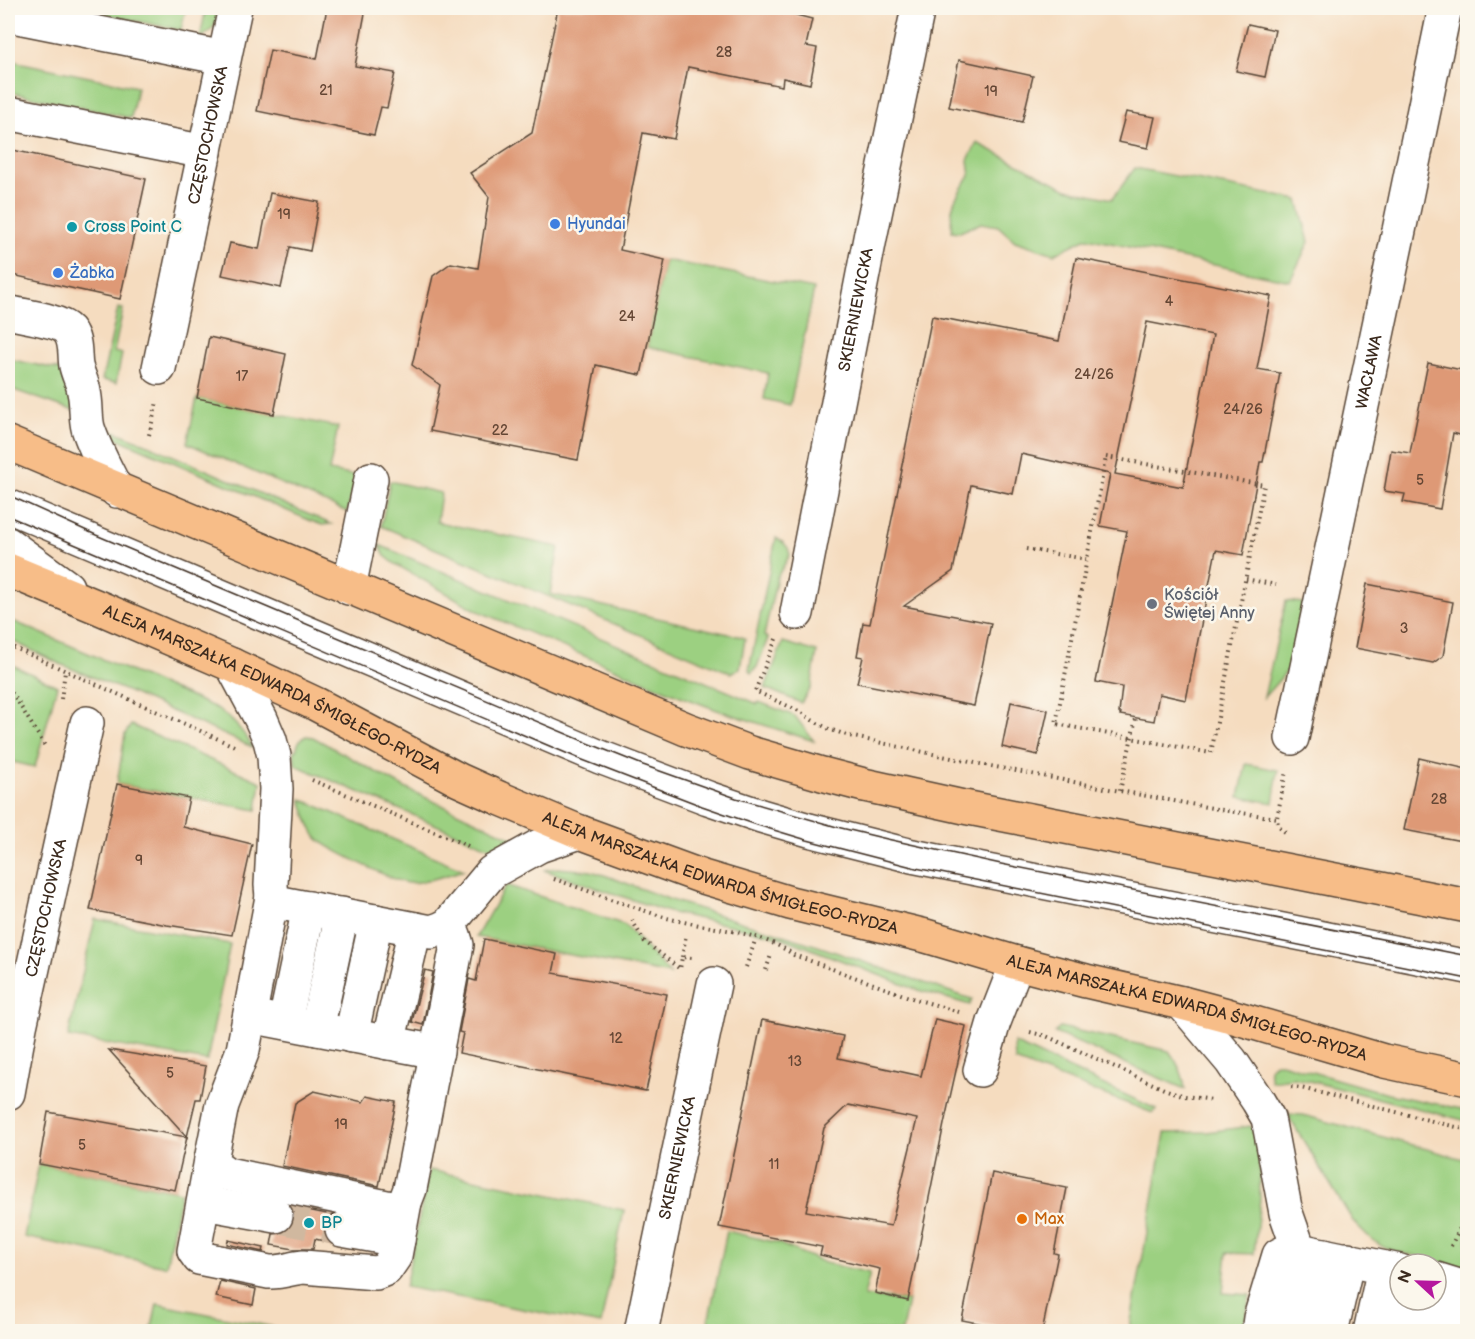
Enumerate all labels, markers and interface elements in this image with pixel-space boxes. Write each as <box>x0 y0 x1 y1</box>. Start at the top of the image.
house number: 28 <box>716 44 732 61</box>
street label: CZĘSTOCHOWSKA <box>184 64 232 206</box>
house number: 21 <box>319 82 333 99</box>
house number: 19 <box>984 83 998 100</box>
house number: 19 <box>277 206 291 223</box>
place label: Hyundai <box>567 215 626 234</box>
marker: Hyundai <box>548 217 562 231</box>
place label: Cross Point C <box>84 218 182 237</box>
marker: Cross Point C <box>65 220 79 234</box>
street label: SKIERNIEWICKA <box>835 246 877 373</box>
place label: Żabka <box>69 262 115 283</box>
marker: Żabka <box>51 266 65 280</box>
house number: 4 <box>1165 293 1174 310</box>
house number: 24 <box>619 308 636 325</box>
street label: WACŁAWA <box>1352 333 1386 411</box>
house number: 24/26 <box>1074 366 1114 383</box>
house number: 17 <box>236 368 248 385</box>
house number: 24/26 <box>1223 401 1263 418</box>
house number: 22 <box>492 422 509 439</box>
house number: 5 <box>1416 472 1424 489</box>
place label: Kościół Świętej Anny <box>1164 586 1256 623</box>
marker: Kościół Świętej Anny <box>1145 597 1159 611</box>
street label: ALEJA MARSZAŁKA EDWARDA ŚMIGŁEGO-RYDZA <box>100 601 444 778</box>
house number: 3 <box>1400 620 1408 637</box>
house number: 28 <box>1431 791 1447 808</box>
street label: ALEJA MARSZAŁKA EDWARDA ŚMIGŁEGO-RYDZA <box>540 808 900 938</box>
street label: CZĘSTOCHOWSKA <box>22 837 71 979</box>
house number: 9 <box>135 852 143 869</box>
street label: ALEJA MARSZAŁKA EDWARDA ŚMIGŁEGO-RYDZA <box>1004 951 1370 1065</box>
house number: 12 <box>609 1030 624 1047</box>
house number: 13 <box>788 1053 802 1070</box>
house number: 5 <box>166 1065 174 1082</box>
street label: SKIERNIEWICKA <box>655 1094 700 1221</box>
house number: 19 <box>334 1116 348 1133</box>
house number: 5 <box>78 1137 86 1154</box>
house number: 11 <box>769 1156 779 1173</box>
place label: Max <box>1034 1210 1065 1229</box>
marker: Max <box>1015 1212 1029 1226</box>
place label: BP <box>321 1214 342 1233</box>
marker: BP <box>302 1216 316 1230</box>
north arrow <box>1388 1252 1448 1312</box>
text: N <box>1394 1268 1417 1286</box>

